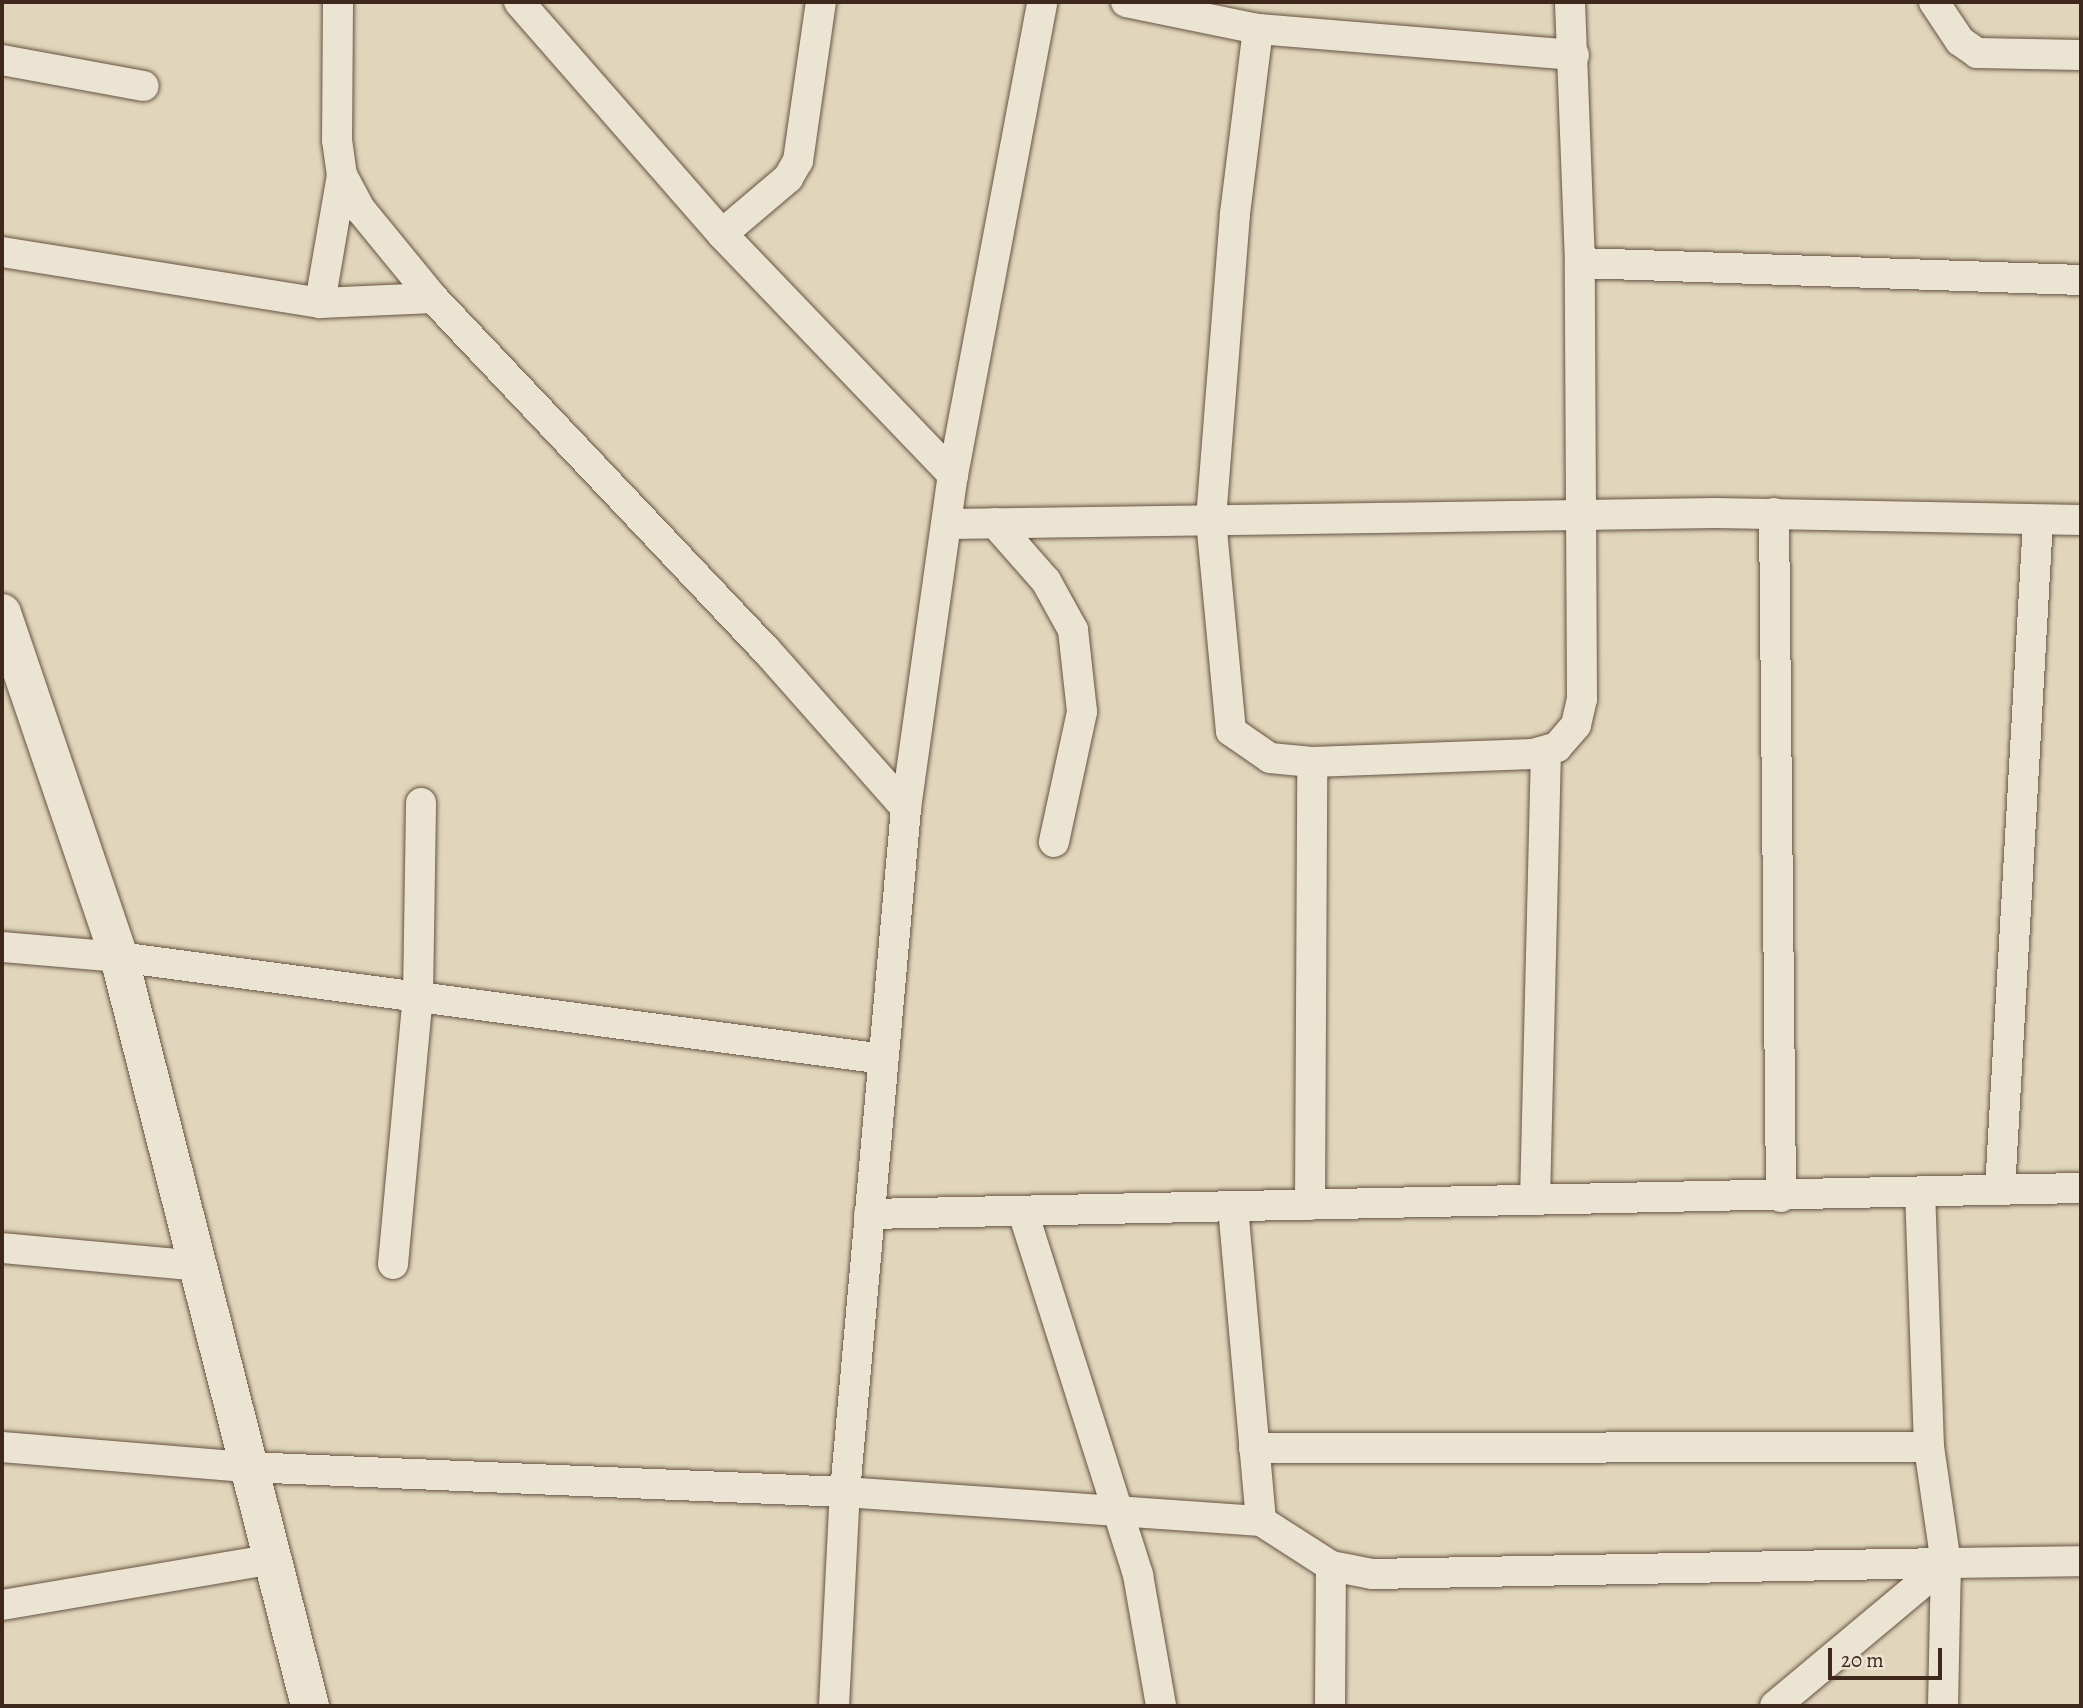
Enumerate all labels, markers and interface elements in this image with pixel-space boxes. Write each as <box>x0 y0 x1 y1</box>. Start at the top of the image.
scale bar <box>1831 1634 1945 1678</box>
text: 20 m <box>1841 1646 1884 1674</box>

